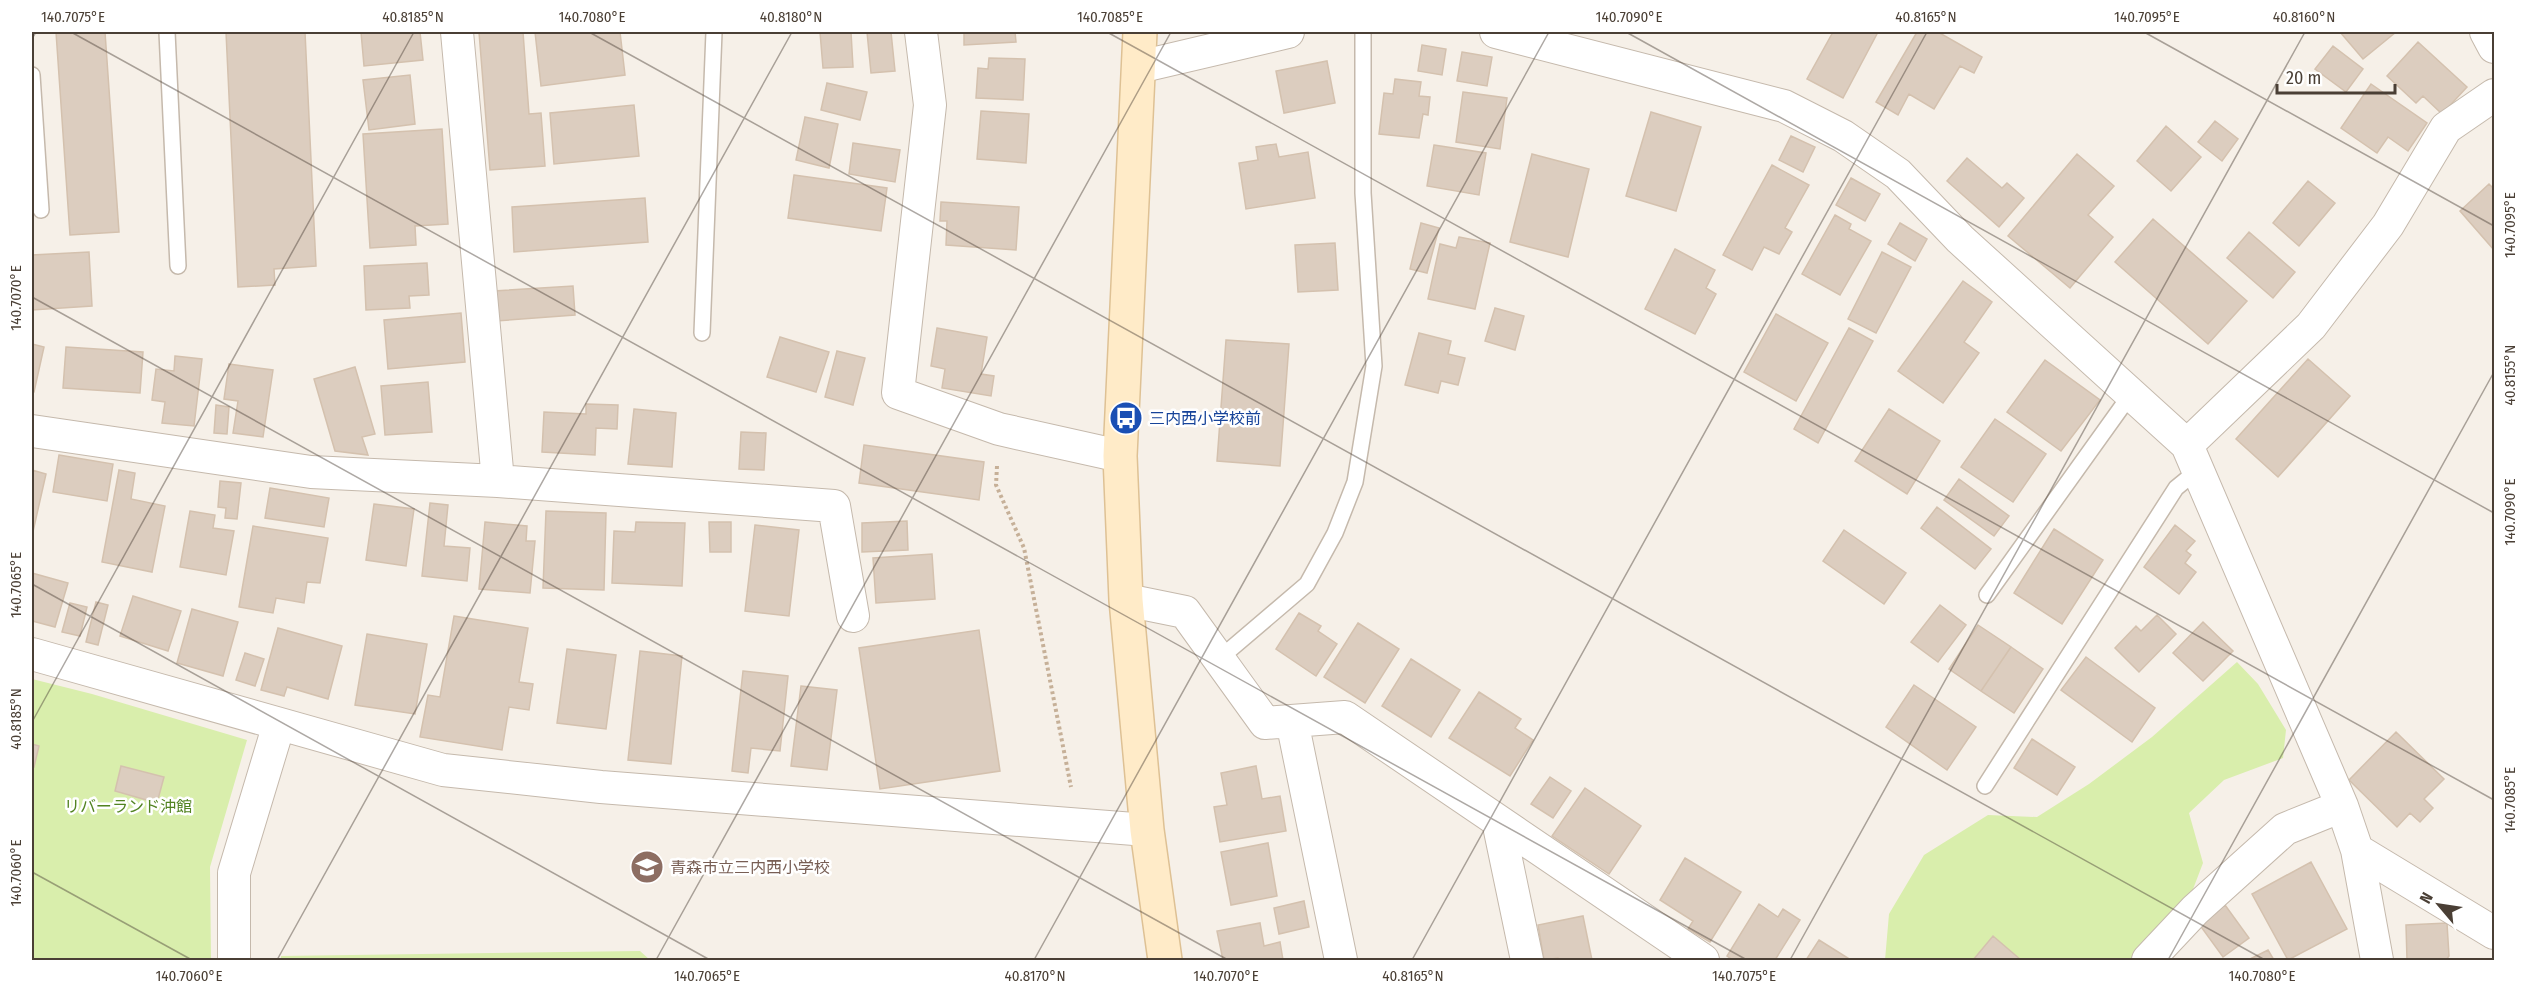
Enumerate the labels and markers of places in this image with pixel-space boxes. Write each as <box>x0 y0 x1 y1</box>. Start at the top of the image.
bus stop icon: 三内西小学校前 <box>1108 400 1144 436</box>
place label: 三内西小学校前 <box>1149 409 1261 428</box>
school or university icon: 青森市立三内西小学校 <box>629 849 665 885</box>
place label: 青森市立三内西小学校 <box>670 858 830 877</box>

